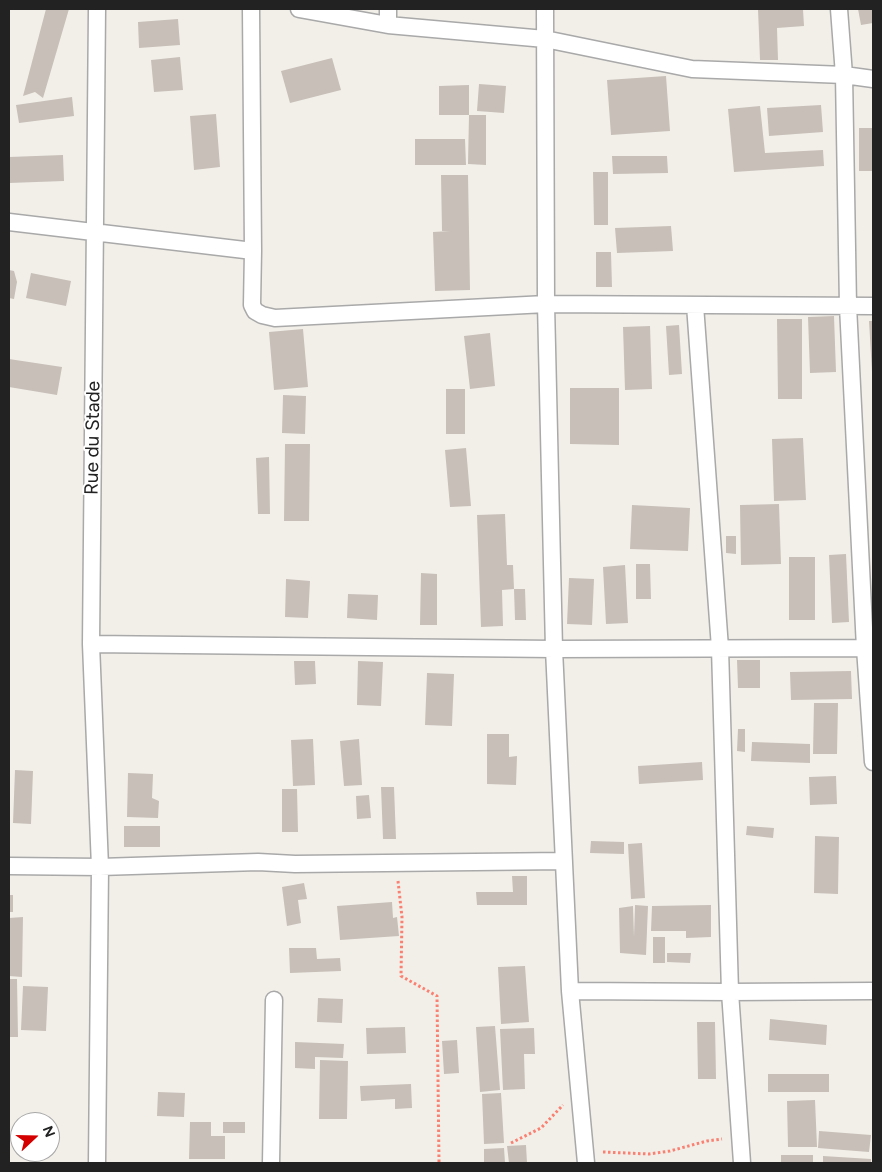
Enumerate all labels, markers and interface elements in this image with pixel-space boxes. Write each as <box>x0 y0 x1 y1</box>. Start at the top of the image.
street label: Rue du Stade <box>81 381 105 495</box>
north arrow <box>10 1112 60 1162</box>
text: N <box>39 1124 58 1140</box>

